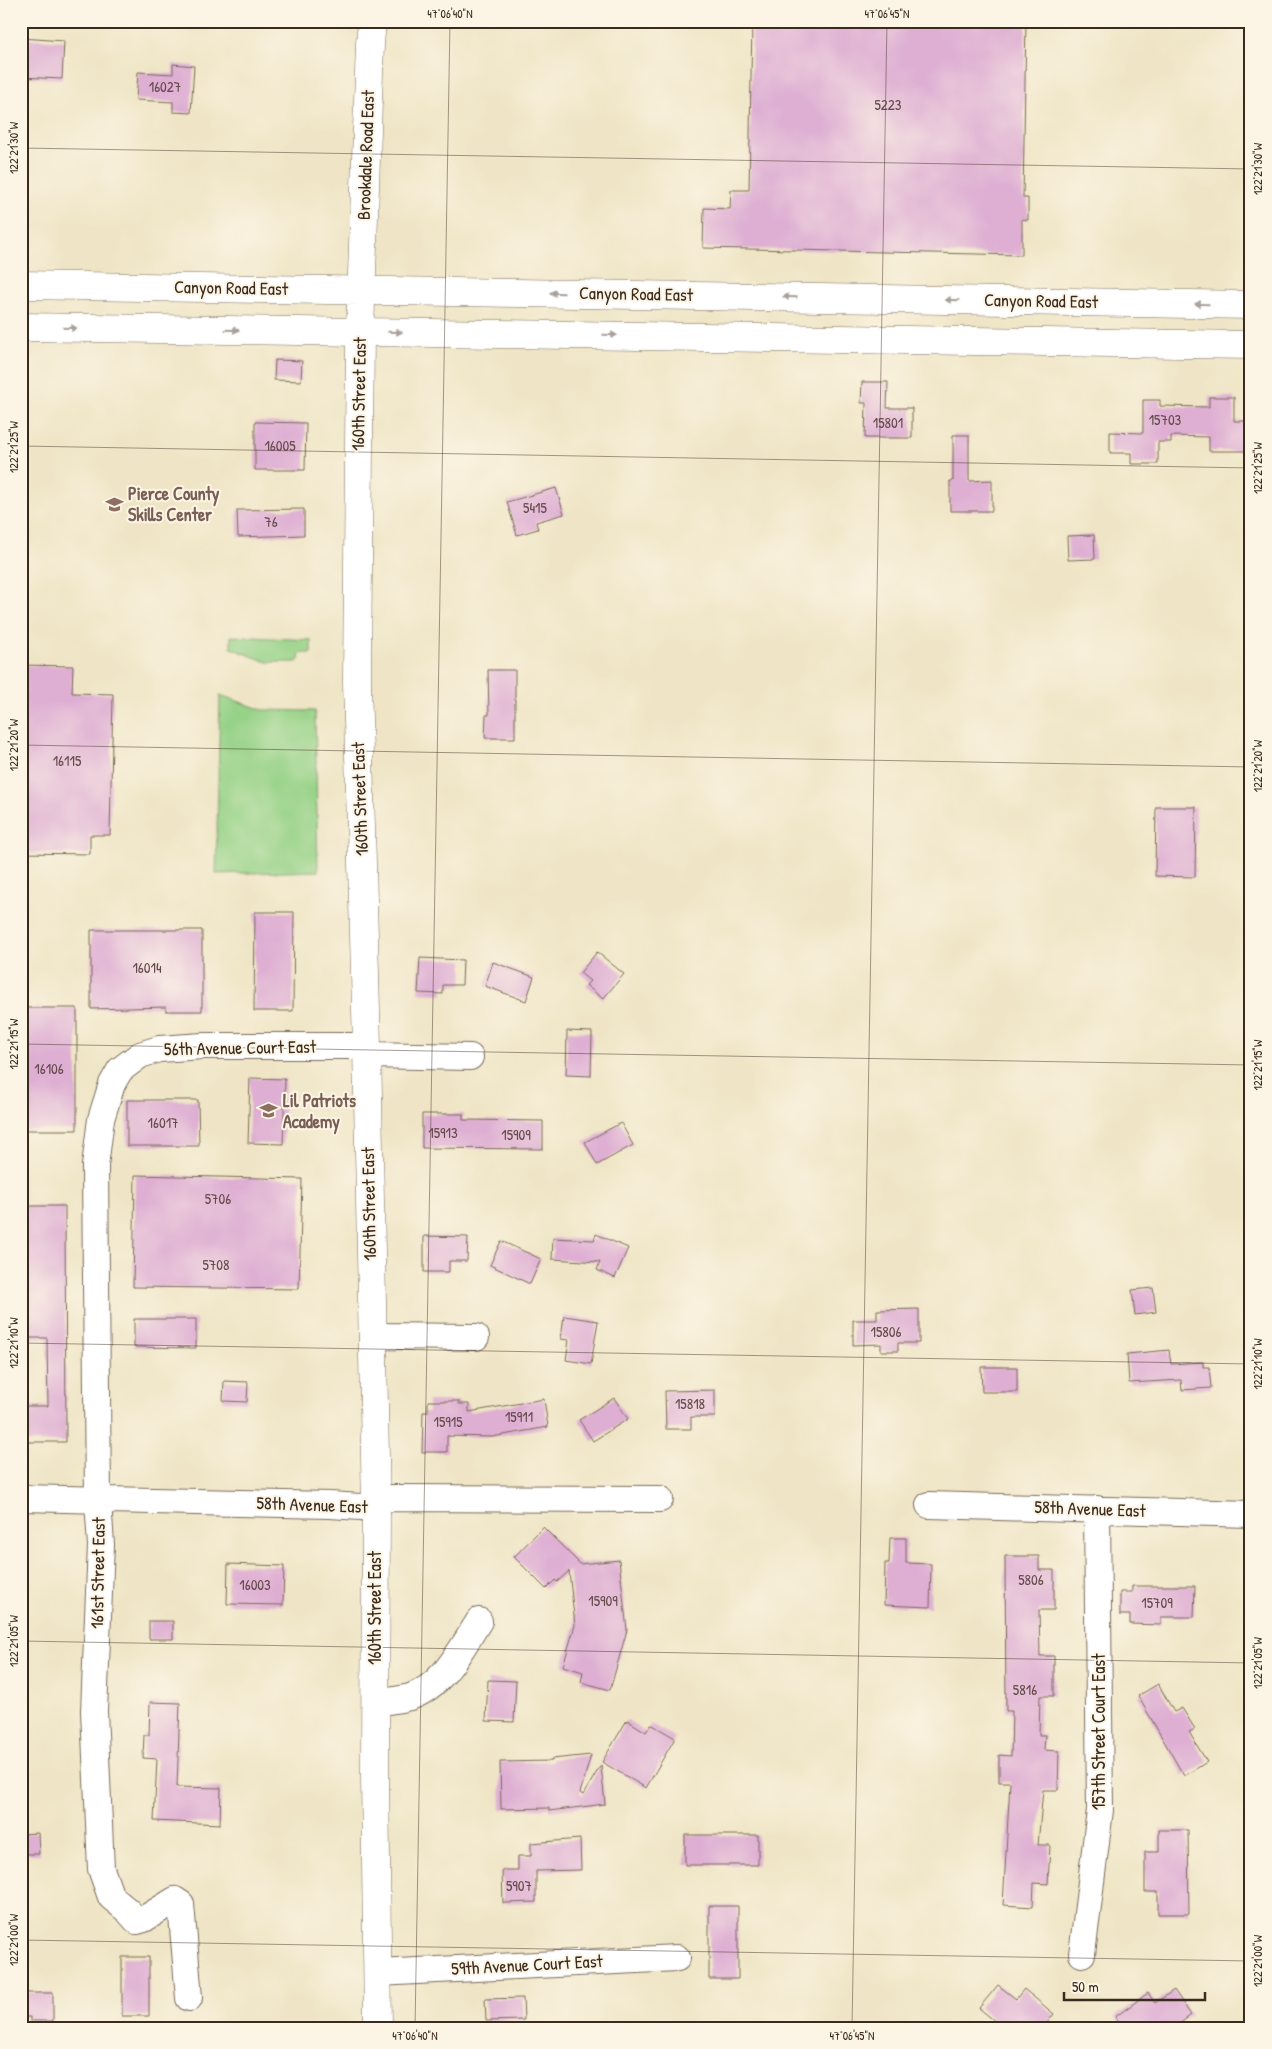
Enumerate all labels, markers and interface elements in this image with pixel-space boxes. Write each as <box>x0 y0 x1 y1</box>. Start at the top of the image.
text: 47°06'40"N <box>427 5 473 22</box>
text: 47°06'45"N <box>865 5 909 22</box>
house number: 16027 <box>149 76 181 97</box>
street label: Brookdale Road East <box>351 89 380 220</box>
house number: 5223 <box>874 94 902 115</box>
text: 122°21'30"W <box>5 121 22 174</box>
text: 122°21'30"W <box>1249 142 1266 195</box>
street label: Canyon Road East <box>174 274 289 301</box>
street label: Canyon Road East <box>579 280 694 307</box>
street label: Canyon Road East <box>984 287 1099 314</box>
one-way arrow <box>549 289 565 297</box>
one-way arrow <box>781 293 797 301</box>
one-way arrow <box>944 296 960 304</box>
one-way arrow <box>1194 300 1210 308</box>
one-way arrow <box>62 324 78 332</box>
one-way arrow <box>225 326 241 334</box>
one-way arrow <box>387 328 403 336</box>
one-way arrow <box>602 331 618 339</box>
street label: 160th Street East <box>345 336 372 451</box>
house number: 15703 <box>1149 409 1182 430</box>
house number: 15801 <box>873 412 903 433</box>
text: 122°21'25"W <box>5 420 22 473</box>
house number: 16005 <box>264 435 296 456</box>
text: 122°21'25"W <box>1249 441 1266 494</box>
place label: Pierce County Skills Center <box>128 481 220 527</box>
school or university icon: Pierce County Skills Center <box>104 494 124 514</box>
house number: 5415 <box>523 497 548 518</box>
house number: 76 <box>264 511 278 532</box>
text: 122°21'20"W <box>5 718 22 771</box>
text: 122°21'20"W <box>1249 739 1266 792</box>
street label: 160th Street East <box>345 741 374 856</box>
house number: 16115 <box>53 750 82 771</box>
house number: 16014 <box>132 957 162 978</box>
text: 122°21'15"W <box>5 1018 22 1069</box>
street label: 56th Avenue Court East <box>164 1034 317 1061</box>
text: 122°21'15"W <box>1249 1039 1266 1090</box>
house number: 16106 <box>34 1058 64 1079</box>
place label: Lil Patriots Academy <box>283 1088 356 1135</box>
school or university icon: Lil Patriots Academy <box>259 1101 279 1121</box>
house number: 16017 <box>147 1112 179 1133</box>
house number: 15913 <box>428 1122 458 1143</box>
house number: 15909 <box>501 1124 531 1145</box>
street label: 160th Street East <box>355 1146 382 1261</box>
house number: 5706 <box>205 1188 231 1209</box>
house number: 5708 <box>203 1254 230 1275</box>
text: 122°21'10"W <box>5 1317 22 1369</box>
house number: 15806 <box>871 1321 902 1342</box>
text: 122°21'10"W <box>1249 1338 1266 1390</box>
house number: 15818 <box>675 1393 705 1414</box>
house number: 15911 <box>505 1406 533 1427</box>
house number: 15915 <box>433 1411 463 1432</box>
street label: 58th Avenue East <box>256 1490 369 1519</box>
street label: 58th Avenue East <box>1034 1494 1147 1523</box>
street label: 161st Street East <box>84 1516 111 1629</box>
street label: 160th Street East <box>362 1550 387 1665</box>
house number: 5806 <box>1018 1569 1044 1590</box>
house number: 16003 <box>239 1574 271 1595</box>
house number: 15909 <box>588 1590 618 1611</box>
house number: 15709 <box>1141 1592 1173 1613</box>
text: 122°21'05"W <box>5 1614 22 1667</box>
text: 122°21'05"W <box>1249 1636 1266 1689</box>
street label: 157th Street Court East <box>1086 1653 1111 1810</box>
house number: 5816 <box>1013 1679 1037 1700</box>
house number: 5907 <box>506 1875 532 1896</box>
text: 122°21'00"W <box>5 1913 22 1966</box>
text: 122°21'00"W <box>1249 1934 1266 1987</box>
street label: 59th Avenue Court East <box>451 1948 604 1981</box>
scale bar <box>1064 1969 1206 2001</box>
text: 50 m <box>1072 1976 1099 1997</box>
text: 47°06'40"N <box>392 2027 438 2044</box>
text: 47°06'45"N <box>830 2027 874 2044</box>

